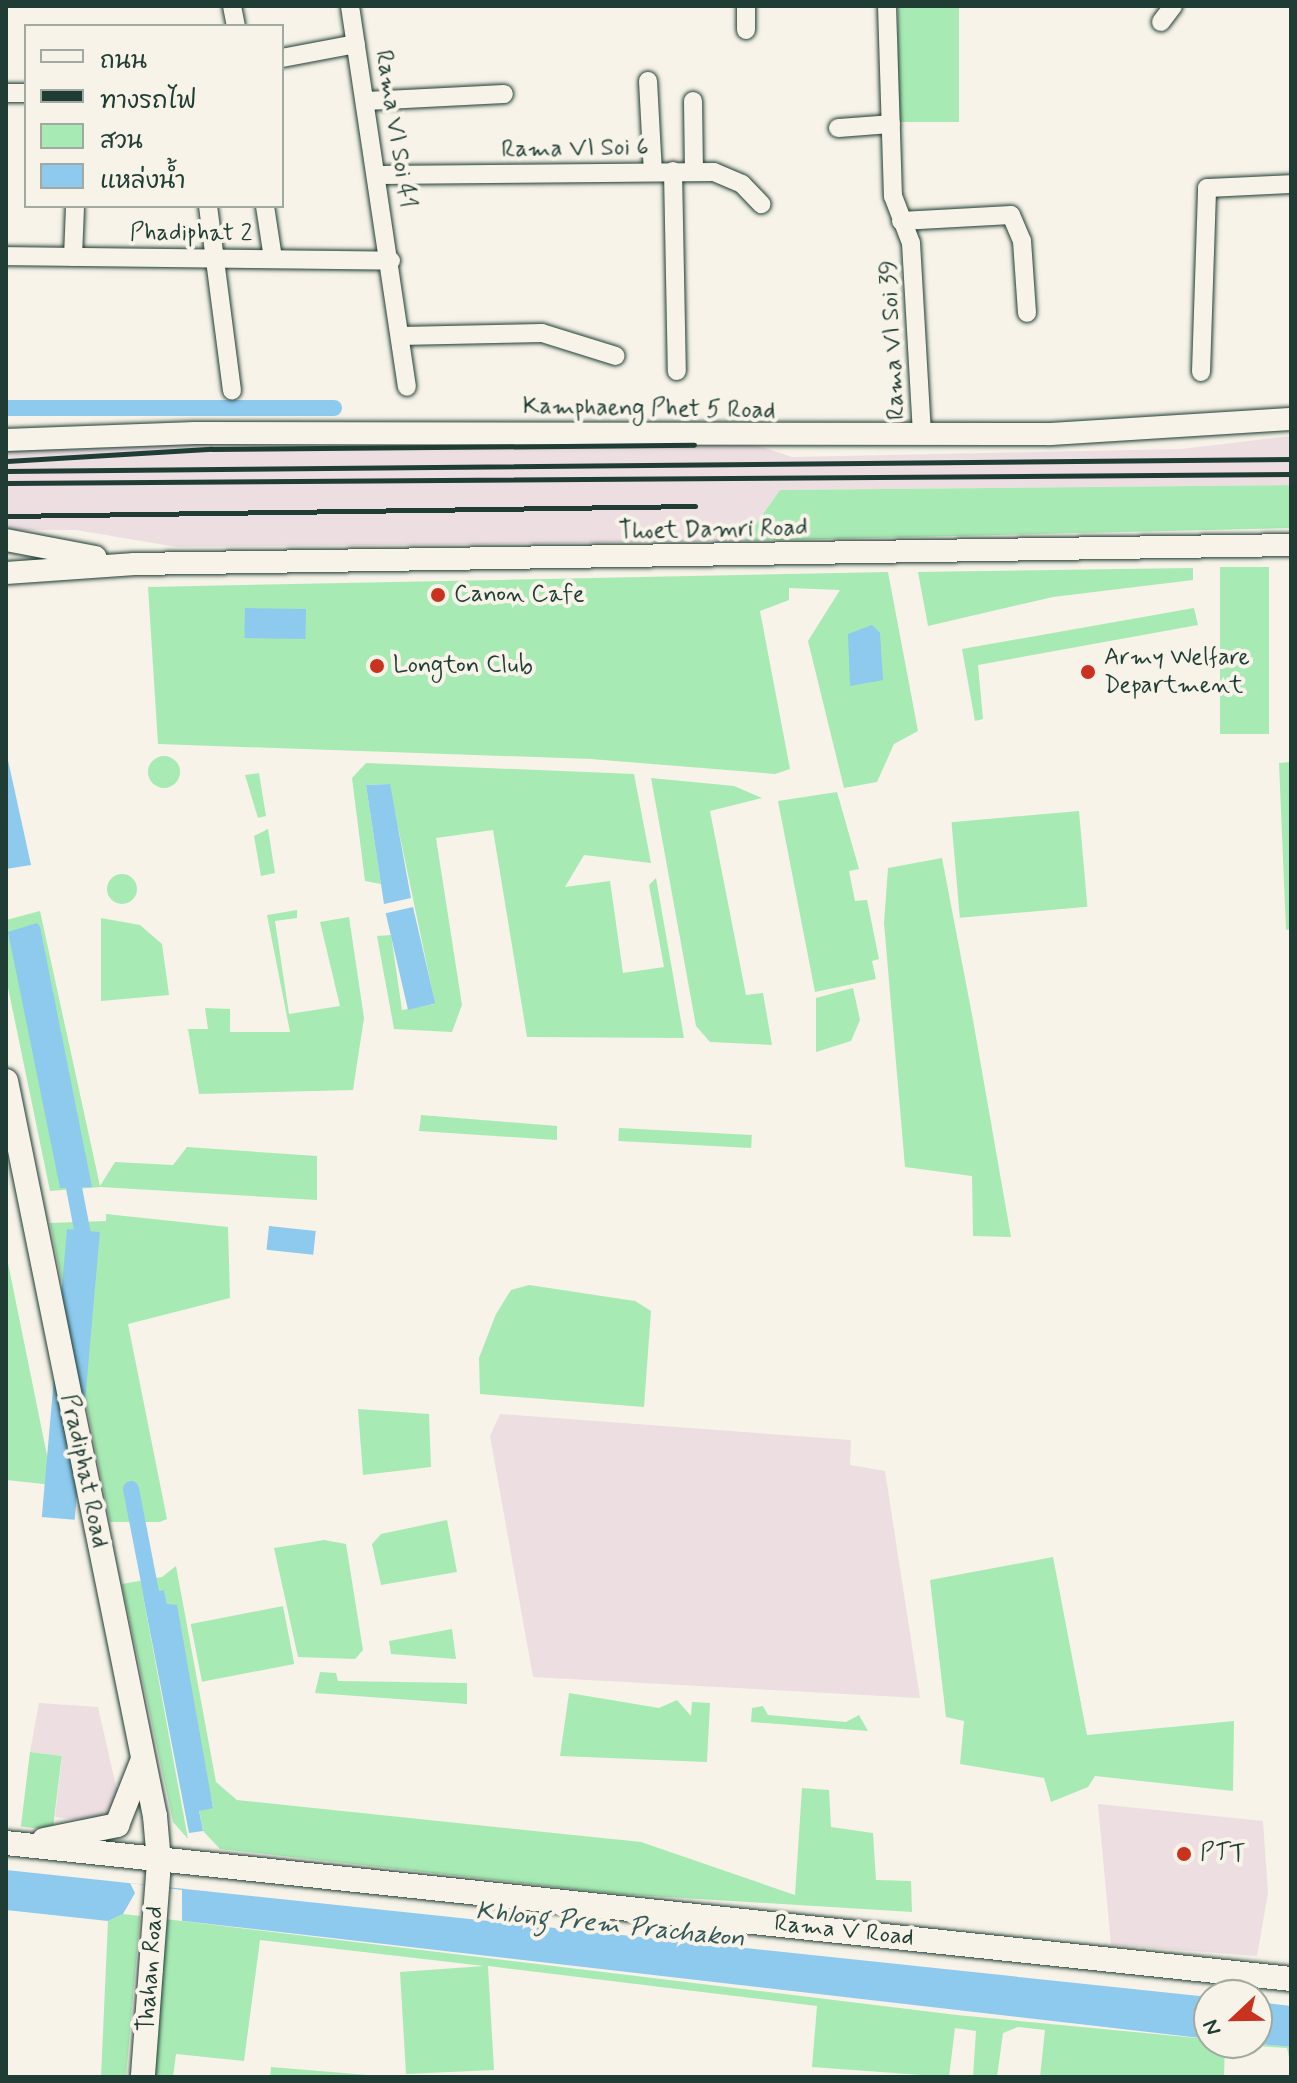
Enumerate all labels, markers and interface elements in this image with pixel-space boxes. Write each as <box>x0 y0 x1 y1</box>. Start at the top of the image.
legend <box>24 24 284 208</box>
text: ถนน <box>100 46 147 77</box>
street label: Rama VI Soi 41 <box>368 47 422 211</box>
text: ทางรถไฟ <box>100 86 197 117</box>
text: สวน <box>100 126 143 157</box>
street label: Rama VI Soi 6 <box>500 133 650 165</box>
text: แหล่งน้ำ <box>100 166 186 197</box>
street label: Phadiphat 2 <box>130 220 252 248</box>
street label: Rama VI Soi 39 <box>874 258 912 422</box>
street label: Kamphaeng Phet 5 Road <box>522 392 776 426</box>
street label: Thoet Damri Road <box>618 514 808 546</box>
place label: Canon Cafe <box>454 581 582 609</box>
marker: Canon Cafe <box>429 586 447 604</box>
place label: Army Welfare Department <box>1104 644 1250 700</box>
place label: Longton Club <box>393 652 533 680</box>
marker: Longton Club <box>368 657 386 675</box>
marker: Army Welfare Department <box>1079 663 1097 681</box>
street label: Pradiphat Road <box>54 1392 114 1550</box>
place label: PTT <box>1200 1840 1246 1868</box>
marker: PTT <box>1175 1845 1193 1863</box>
water label: Khlong Prem Prachakon <box>474 1896 746 1956</box>
street label: Thahan Road <box>132 1905 170 2033</box>
street label: Rama V Road <box>774 1909 914 1953</box>
north arrow <box>1193 1979 1273 2059</box>
text: N <box>1197 2015 1228 2039</box>

